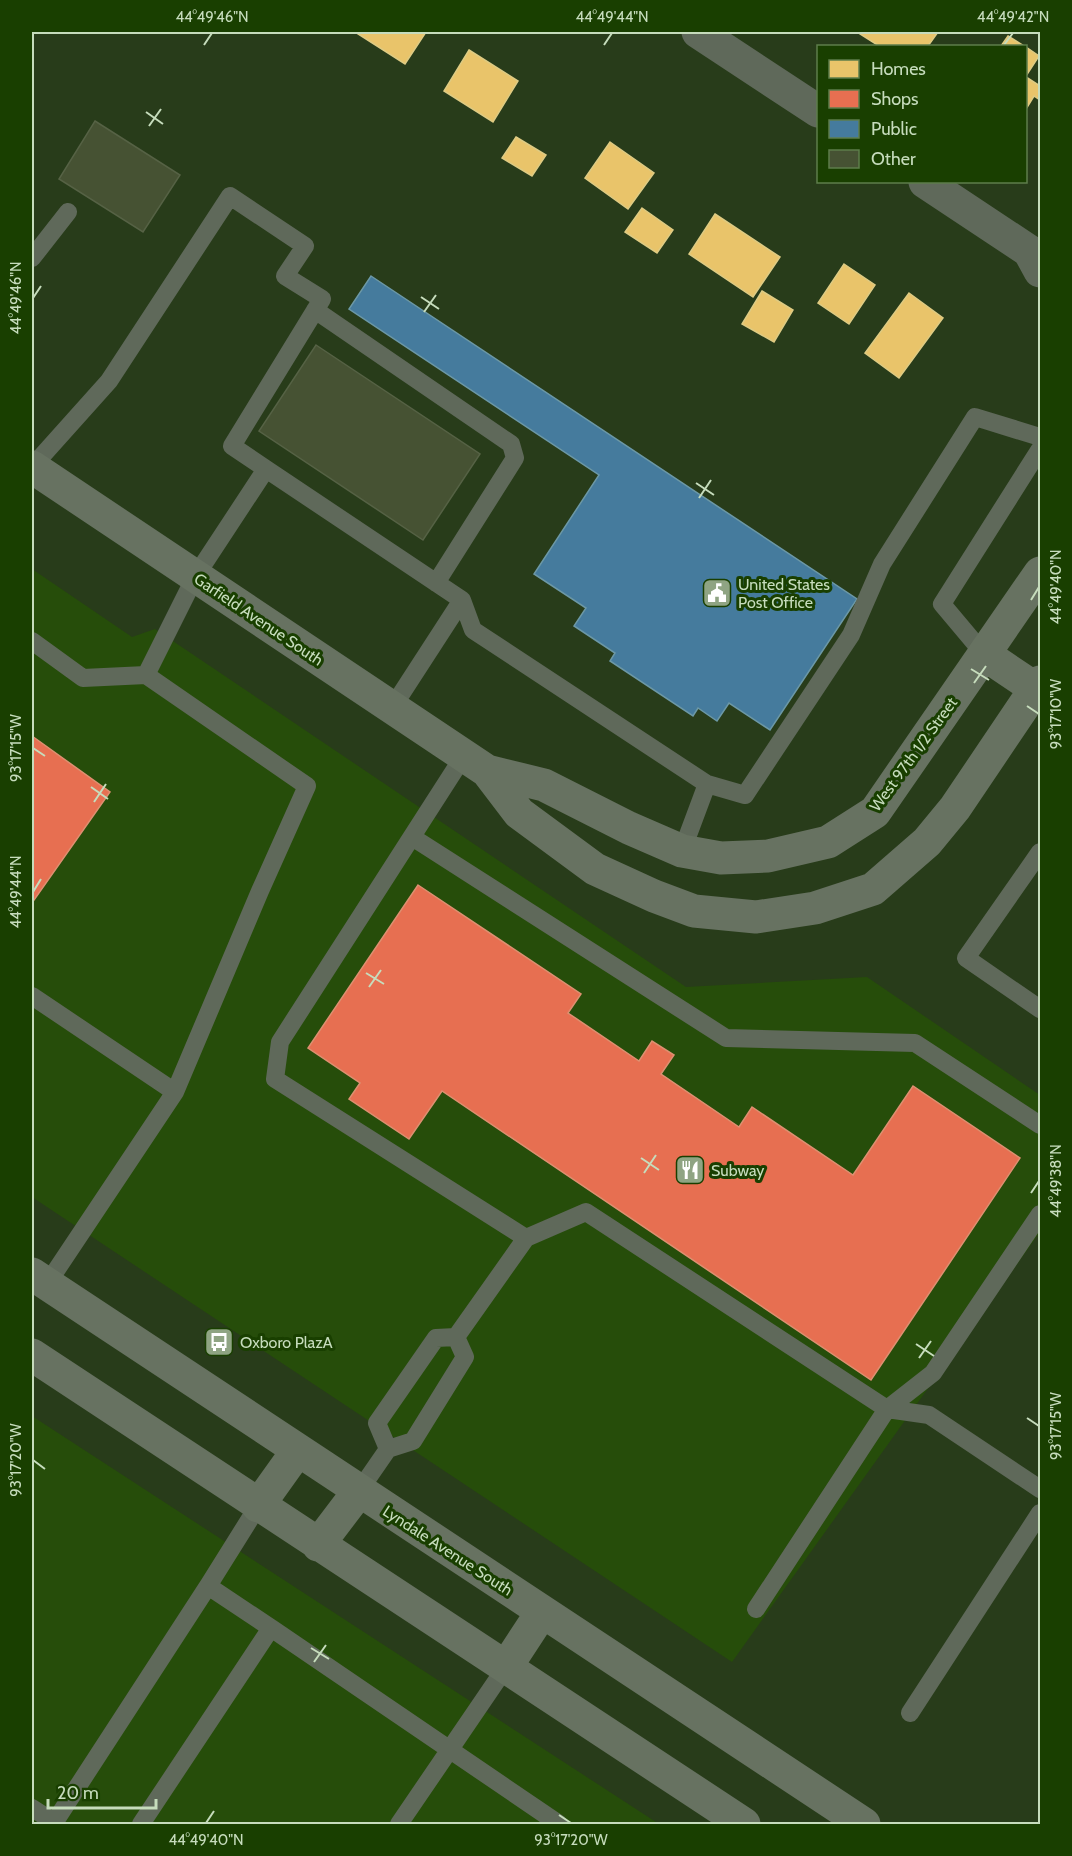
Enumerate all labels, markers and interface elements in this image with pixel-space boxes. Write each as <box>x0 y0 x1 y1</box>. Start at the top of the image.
text: 44°49'46"N <box>175 8 249 26</box>
text: 44°49'44"N <box>575 8 649 26</box>
text: 44°49'42"N <box>977 8 1049 26</box>
legend <box>817 45 1027 183</box>
text: Homes <box>871 58 926 80</box>
text: Shops <box>871 88 919 110</box>
text: Public <box>871 118 917 140</box>
text: Other <box>871 148 916 170</box>
text: 44°49'46"N <box>7 261 25 335</box>
text: 44°49'40"N <box>1047 549 1065 625</box>
street label: Garfield Avenue South <box>191 569 327 670</box>
place label: United States Post Office <box>738 575 830 612</box>
public building icon: United States Post Office <box>701 577 733 609</box>
text: 93°17'10"W <box>1047 678 1065 749</box>
street label: West 97th 1/2 Street <box>866 693 962 815</box>
text: 93°17'15"W <box>7 713 25 782</box>
text: 44°49'44"N <box>7 855 25 929</box>
text: 44°49'38"N <box>1047 1144 1065 1218</box>
restaurant icon: Subway <box>674 1154 706 1186</box>
place label: Subway <box>711 1161 764 1180</box>
bus stop icon: Oxboro PlazA <box>203 1326 235 1358</box>
place label: Oxboro PlazA <box>240 1333 333 1352</box>
text: 93°17'15"W <box>1047 1391 1065 1460</box>
text: 93°17'20"W <box>7 1423 25 1497</box>
street label: Lyndale Avenue South <box>379 1501 516 1599</box>
scale bar <box>48 1772 156 1810</box>
text: 20 m <box>57 1782 99 1804</box>
text: 44°49'40"N <box>168 1831 244 1849</box>
text: 93°17'20"W <box>534 1831 608 1849</box>

